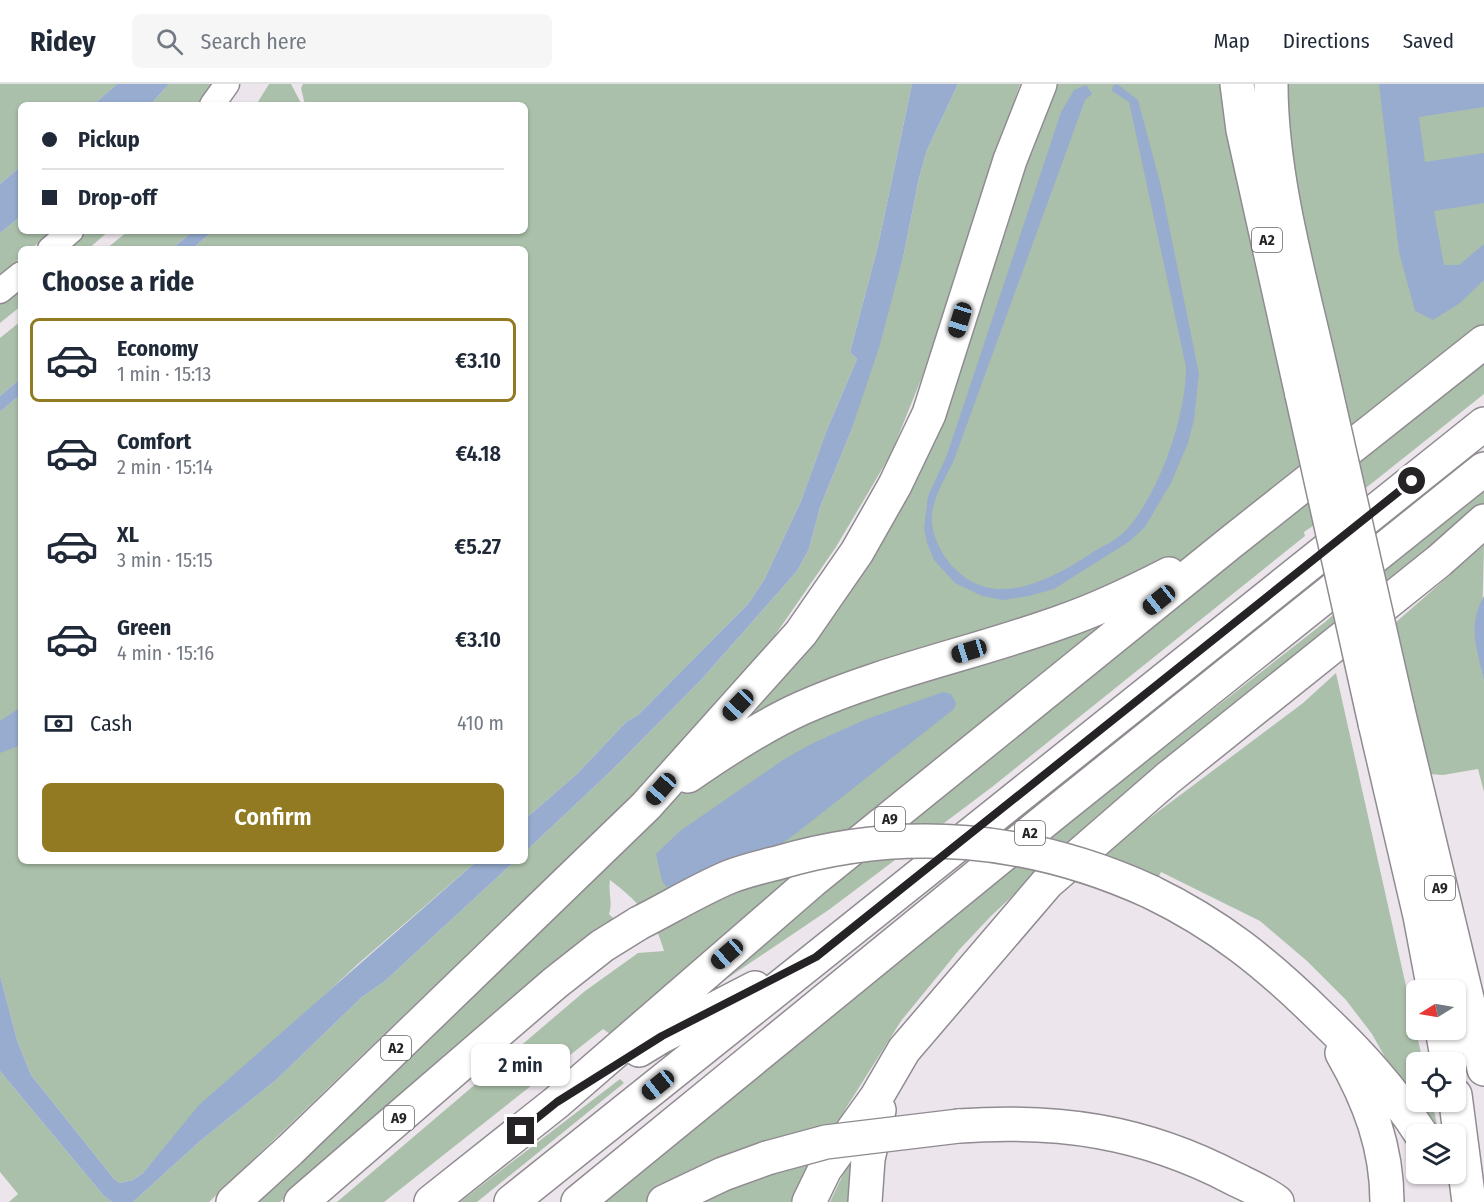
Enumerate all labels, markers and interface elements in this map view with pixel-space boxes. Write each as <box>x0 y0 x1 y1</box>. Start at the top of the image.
search box <box>132 14 552 68</box>
text: Ridey <box>30 25 96 58</box>
icon: search <box>153 25 186 58</box>
text: Search here <box>201 28 307 55</box>
text: Map <box>1213 28 1250 54</box>
text: Directions <box>1283 28 1370 54</box>
text: Saved <box>1403 28 1454 54</box>
text: Pickup <box>78 126 140 153</box>
text: Drop-off <box>78 184 157 211</box>
road number: A2 <box>1252 228 1282 252</box>
text: Choose a ride <box>42 266 194 298</box>
car <box>946 300 974 340</box>
icon: car <box>45 333 99 387</box>
text: Economy <box>117 335 198 362</box>
text: €3.10 <box>455 347 501 374</box>
text: 1 min · 15:13 <box>117 362 211 386</box>
icon: car <box>45 426 99 480</box>
text: Comfort <box>117 428 191 455</box>
text: €4.18 <box>455 440 501 467</box>
text: 2 min · 15:14 <box>117 455 213 479</box>
route start <box>1398 467 1425 494</box>
icon: car <box>45 519 99 573</box>
text: XL <box>117 521 139 548</box>
text: €5.27 <box>454 533 501 560</box>
text: 3 min · 15:15 <box>117 548 213 572</box>
car <box>1139 582 1179 618</box>
icon: car <box>45 612 99 666</box>
text: Green <box>117 614 171 641</box>
text: €3.10 <box>455 626 501 653</box>
car <box>949 637 989 665</box>
text: 4 min · 15:16 <box>117 641 214 665</box>
car <box>719 686 757 724</box>
icon: cash <box>42 707 75 740</box>
text: Cash <box>90 710 133 737</box>
text: 410 m <box>457 711 504 735</box>
car <box>642 770 680 808</box>
button: Confirm <box>42 783 504 852</box>
road number: A9 <box>875 807 905 831</box>
road number: A2 <box>1015 821 1045 845</box>
road number: A9 <box>1425 876 1455 900</box>
car <box>708 935 746 973</box>
north arrow <box>1406 980 1466 1040</box>
map controls <box>1406 980 1466 1184</box>
road number: A2 <box>381 1036 411 1060</box>
callout: 2 min <box>472 1044 570 1086</box>
button: locate <box>1406 1052 1466 1112</box>
text: 2 min <box>498 1053 543 1077</box>
car <box>638 1067 678 1103</box>
road number: A9 <box>384 1106 414 1130</box>
route end <box>507 1117 534 1144</box>
button: layers <box>1406 1124 1466 1184</box>

